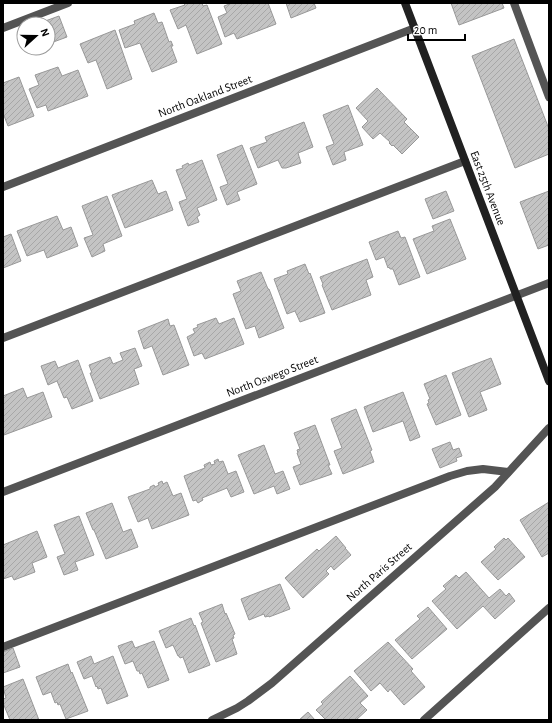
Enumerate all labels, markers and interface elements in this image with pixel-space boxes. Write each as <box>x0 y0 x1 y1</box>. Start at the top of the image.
north arrow <box>16 16 56 56</box>
scale bar <box>408 16 465 42</box>
text: 20 m <box>414 24 437 36</box>
text: N <box>38 27 51 38</box>
street label: North Oakland Street <box>156 73 254 119</box>
street label: East 25th Avenue <box>468 149 508 227</box>
street label: North Oswego Street <box>225 353 320 399</box>
street label: North Paris Street <box>344 540 414 604</box>

